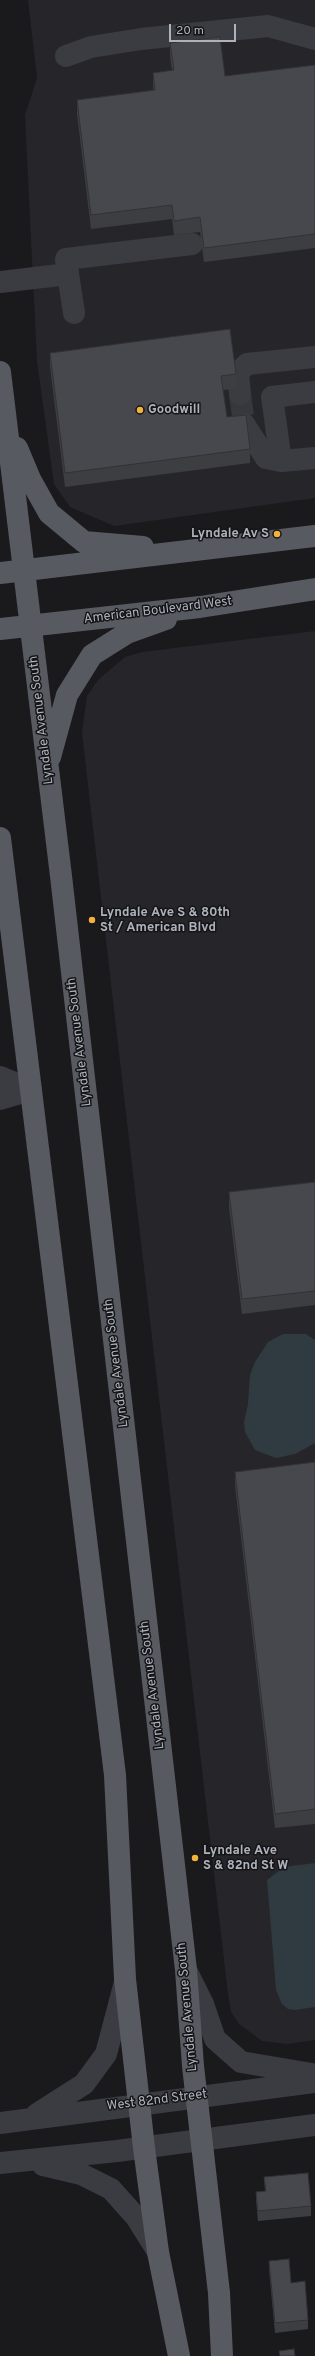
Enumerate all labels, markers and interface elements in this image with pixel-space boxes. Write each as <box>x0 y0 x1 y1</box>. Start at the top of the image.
scale bar <box>171 16 238 42</box>
text: 20 m <box>176 23 204 39</box>
place label: Goodwill <box>148 402 200 418</box>
marker: Goodwill <box>135 405 145 415</box>
place label: Lyndale Av S <box>191 526 269 542</box>
marker: Lyndale Av S <box>272 529 282 539</box>
street label: American Boulevard West <box>83 594 233 628</box>
street label: Lyndale Avenue South <box>26 655 58 785</box>
place label: Lyndale Ave S & 80th St / American Blvd <box>100 905 230 936</box>
marker: Lyndale Ave S & 80th St / American Blvd <box>87 915 97 925</box>
street label: Lyndale Avenue South <box>64 977 96 1107</box>
street label: Lyndale Avenue South <box>101 1298 133 1428</box>
street label: Lyndale Avenue South <box>137 1620 169 1750</box>
place label: Lyndale Ave S & 82nd St W <box>203 1843 288 1874</box>
marker: Lyndale Ave S & 82nd St W <box>190 1853 200 1863</box>
street label: Lyndale Avenue South <box>175 1942 201 2072</box>
street label: West 82nd Street <box>106 2087 208 2115</box>

